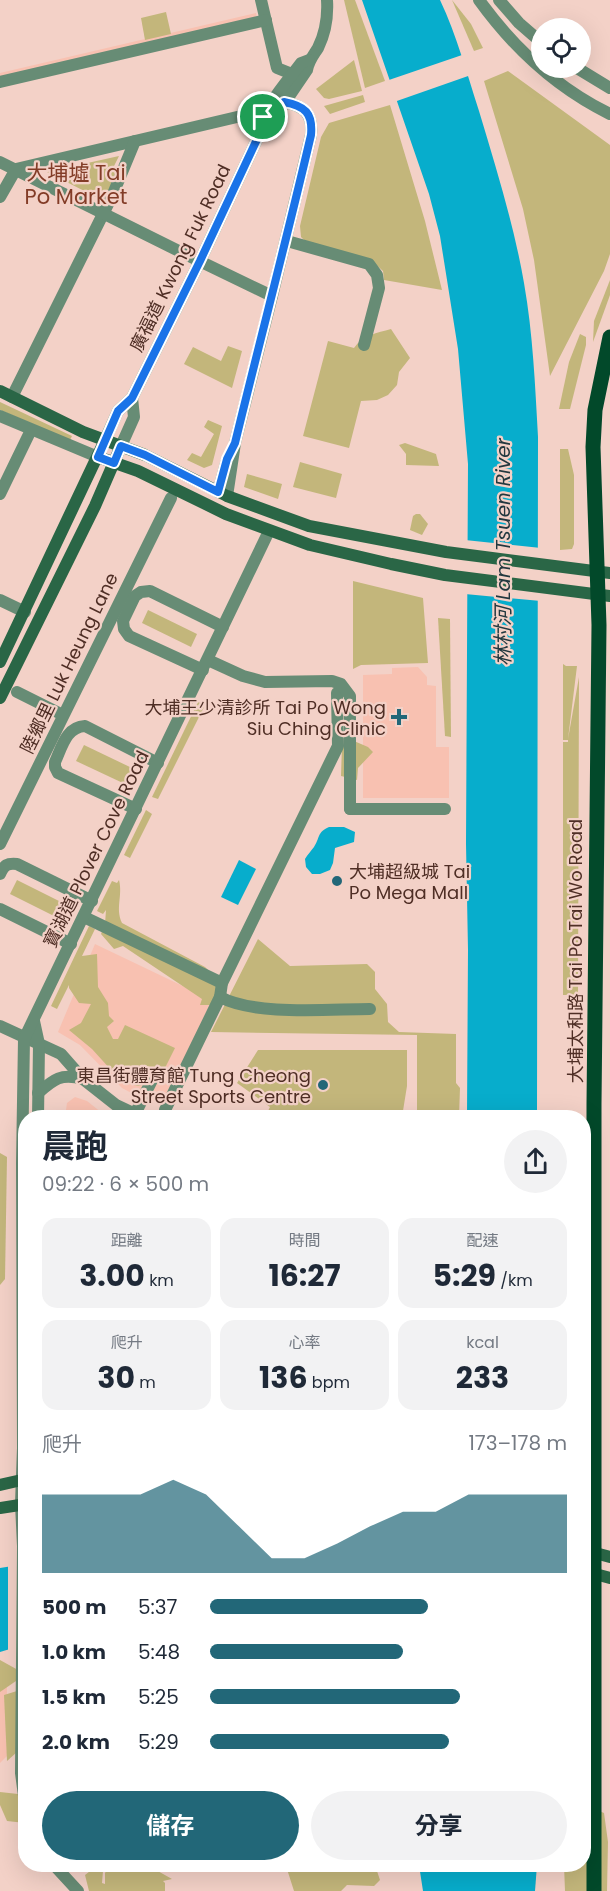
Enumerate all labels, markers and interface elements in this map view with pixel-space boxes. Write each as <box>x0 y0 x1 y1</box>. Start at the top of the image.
map controls <box>531 18 591 78</box>
button: locate <box>531 18 591 78</box>
pin <box>237 91 288 142</box>
icon: arrive <box>246 100 279 133</box>
district label: 大埔墟 Tai Po Market <box>25 158 127 211</box>
street label: 廣福道 Kwong Fuk Road <box>124 160 236 356</box>
water label: 林村河 Lam Tsuen River <box>489 437 517 666</box>
street label: 陸鄉里 Luk Heung Lane <box>14 568 124 758</box>
place label: 大埔王少清診所 Tai Po Wong Siu Ching Clinic <box>145 695 386 741</box>
marker: 大埔王少清診所 Tai Po Wong Siu Ching Clinic <box>390 708 408 726</box>
street label: 寶湖道 Plover Cove Road <box>37 746 155 952</box>
street label: 大埔太和路 Tai Po Tai Wo Road <box>563 819 588 1083</box>
place label: 大埔超級城 Tai Po Mega Mall <box>349 859 470 905</box>
marker: 大埔超級城 Tai Po Mega Mall <box>330 874 344 888</box>
place label: 東昌街體育館 Tung Cheong Street Sports Centre <box>77 1063 311 1109</box>
marker: 東昌街體育館 Tung Cheong Street Sports Centre <box>316 1078 330 1092</box>
text: 晨跑 <box>42 1123 108 1170</box>
button: share <box>504 1130 567 1193</box>
text: 09:22 · 6 × 500 m <box>42 1170 209 1198</box>
text: 距離 <box>110 1229 143 1252</box>
text: 時間 <box>288 1229 321 1252</box>
text: 配速 <box>466 1229 499 1252</box>
text: 3.00 <box>79 1254 145 1297</box>
text: 16:27 <box>268 1254 341 1297</box>
text: 5:29 <box>432 1254 496 1297</box>
text: km <box>145 1269 174 1292</box>
text: /km <box>496 1269 533 1292</box>
text: 爬升 <box>110 1331 143 1354</box>
text: 心率 <box>288 1331 321 1354</box>
text: kcal <box>466 1331 499 1354</box>
text: 30 <box>97 1356 135 1399</box>
text: 136 <box>259 1356 308 1399</box>
text: 233 <box>456 1356 509 1399</box>
text: m <box>135 1371 156 1394</box>
text: bpm <box>308 1371 350 1394</box>
text: 173–178 m <box>468 1429 567 1457</box>
text: 爬升 <box>42 1430 82 1458</box>
text: 500 m <box>42 1593 107 1621</box>
text: 5:37 <box>138 1593 178 1621</box>
text: 1.0 km <box>42 1638 106 1666</box>
text: 5:48 <box>138 1638 180 1666</box>
text: 1.5 km <box>42 1683 106 1711</box>
text: 5:25 <box>138 1683 179 1711</box>
text: 2.0 km <box>42 1728 110 1756</box>
text: 5:29 <box>138 1728 179 1756</box>
button: 儲存 <box>42 1791 299 1860</box>
button: 分享 <box>311 1791 567 1860</box>

